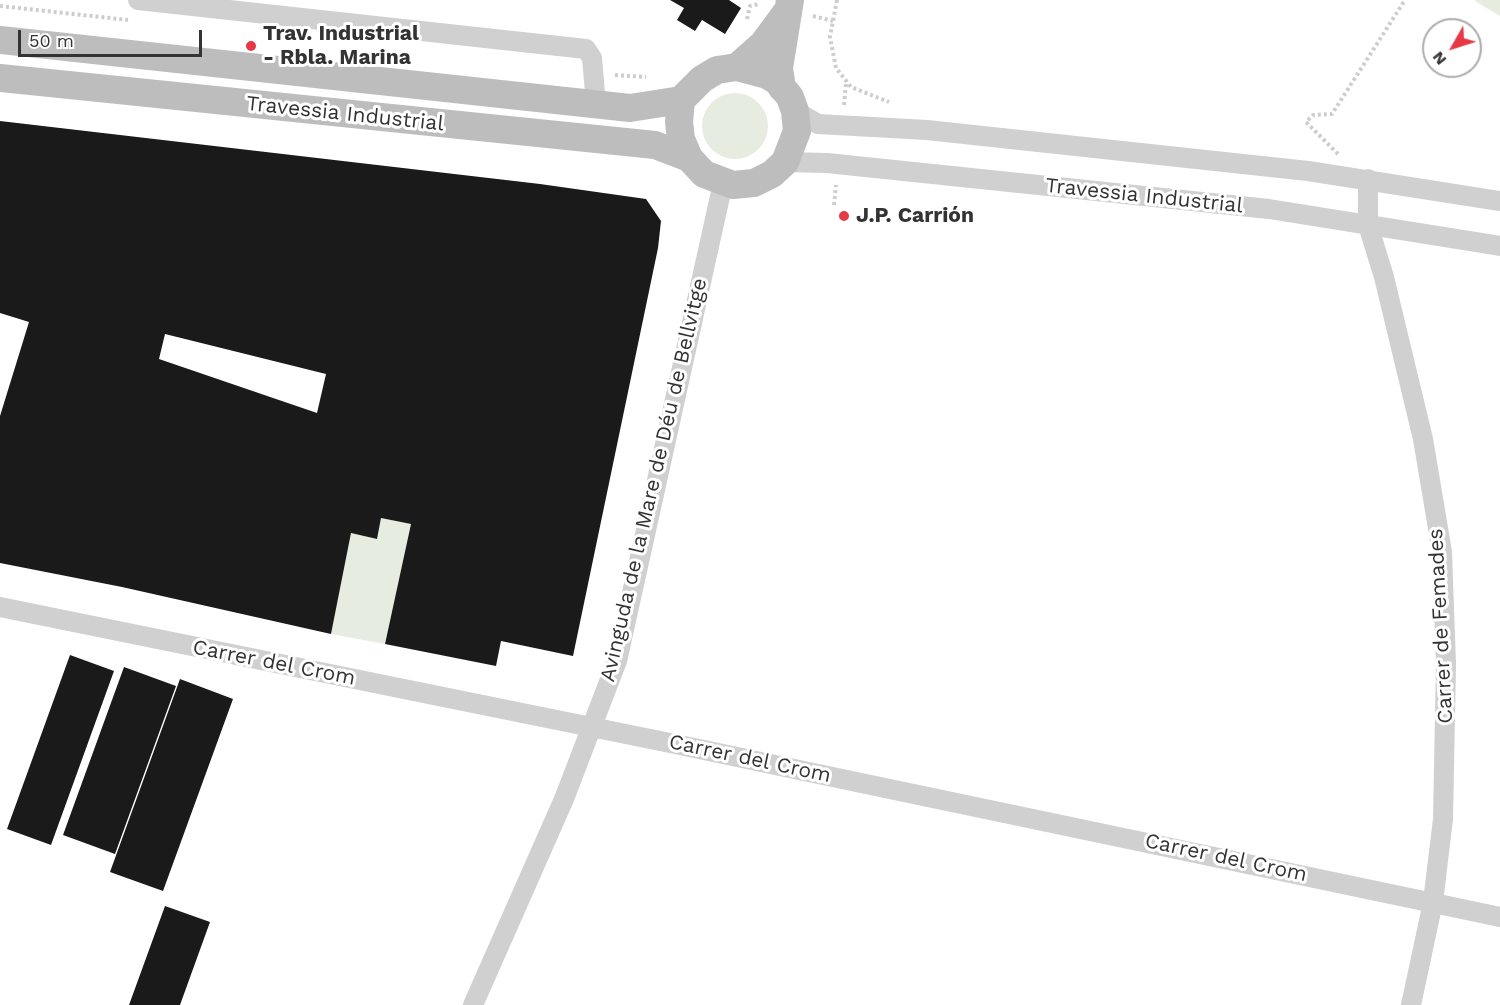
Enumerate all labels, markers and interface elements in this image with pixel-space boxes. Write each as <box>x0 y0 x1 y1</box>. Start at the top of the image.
scale bar <box>21 18 206 56</box>
north arrow <box>1422 18 1482 78</box>
place label: Trav. Industrial - Rbla. Marina <box>263 21 419 71</box>
text: 50 m <box>29 30 74 51</box>
marker: Trav. Industrial - Rbla. Marina <box>244 39 258 53</box>
text: N <box>1428 48 1450 69</box>
street label: Travessia Industrial <box>245 91 445 137</box>
street label: Travessia Industrial <box>1044 173 1244 219</box>
place label: J.P. Carrión <box>856 203 974 229</box>
marker: J.P. Carrión <box>837 209 851 223</box>
street label: Avinguda de la Mare de Déu de Bellvitge <box>595 276 713 684</box>
street label: Carrer de Femades <box>1423 528 1459 724</box>
street label: Carrer del Crom <box>191 635 357 691</box>
street label: Carrer del Crom <box>667 730 833 788</box>
street label: Carrer del Crom <box>1143 829 1309 887</box>

